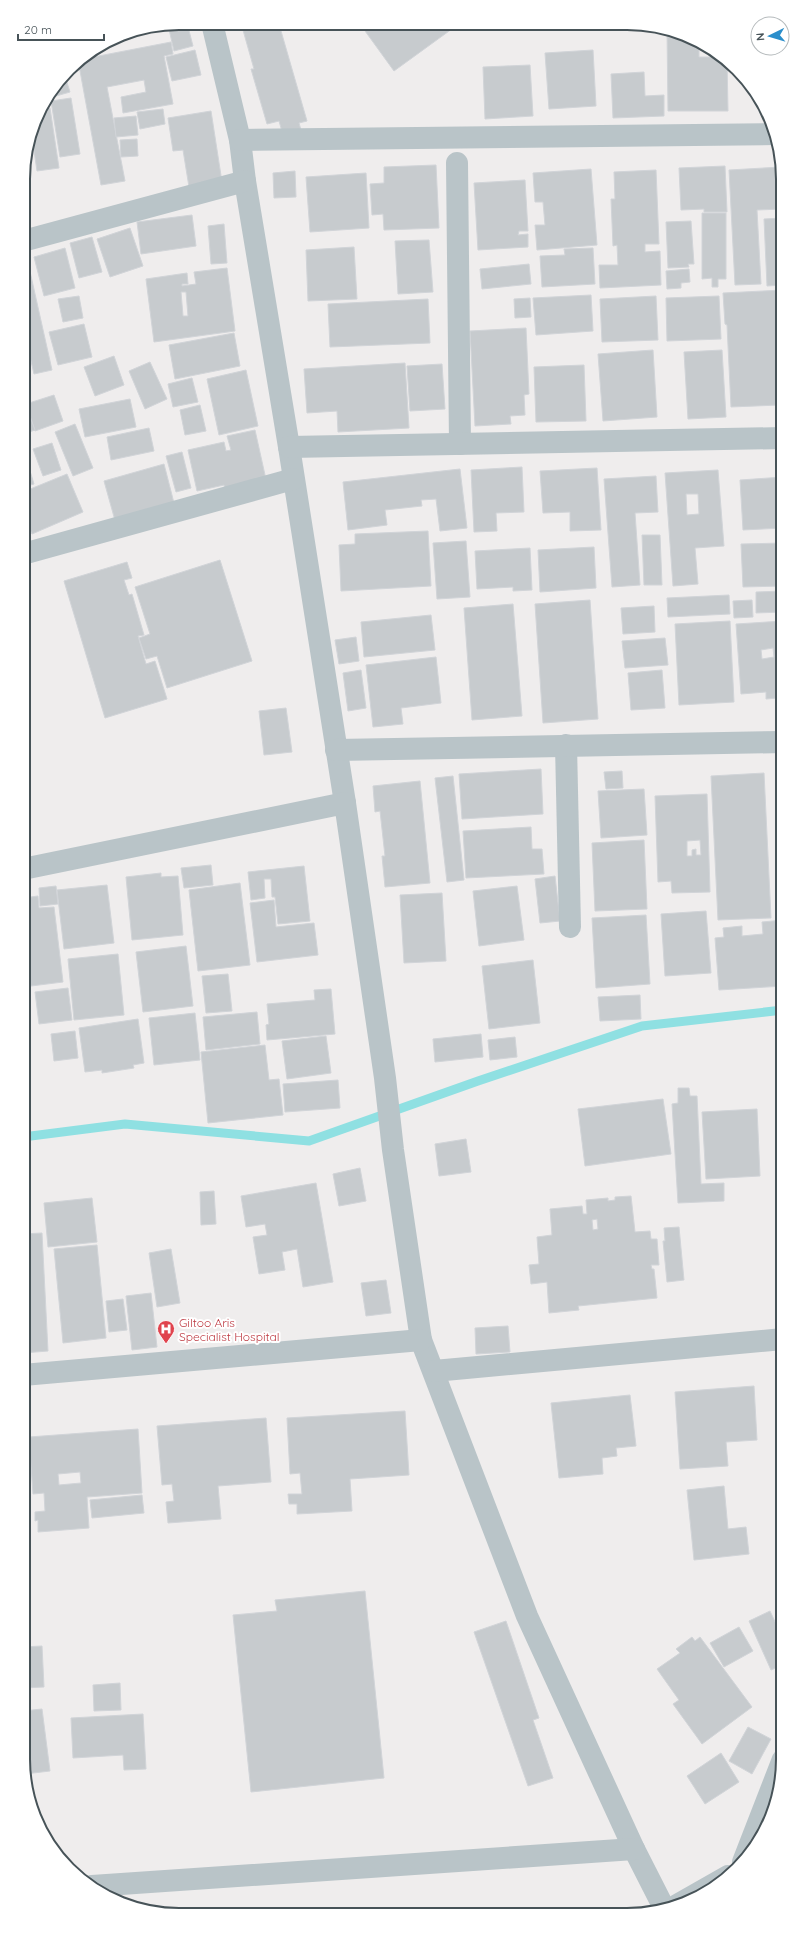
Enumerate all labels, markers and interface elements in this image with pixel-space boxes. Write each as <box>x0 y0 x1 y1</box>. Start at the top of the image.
scale bar <box>18 16 104 42</box>
north arrow <box>750 16 790 56</box>
text: 20 m <box>24 22 52 37</box>
text: N <box>753 32 767 42</box>
place label: Giltoo Aris Specialist Hospital <box>179 1315 280 1344</box>
hospital icon: Giltoo Aris Specialist Hospital <box>156 1319 176 1344</box>

